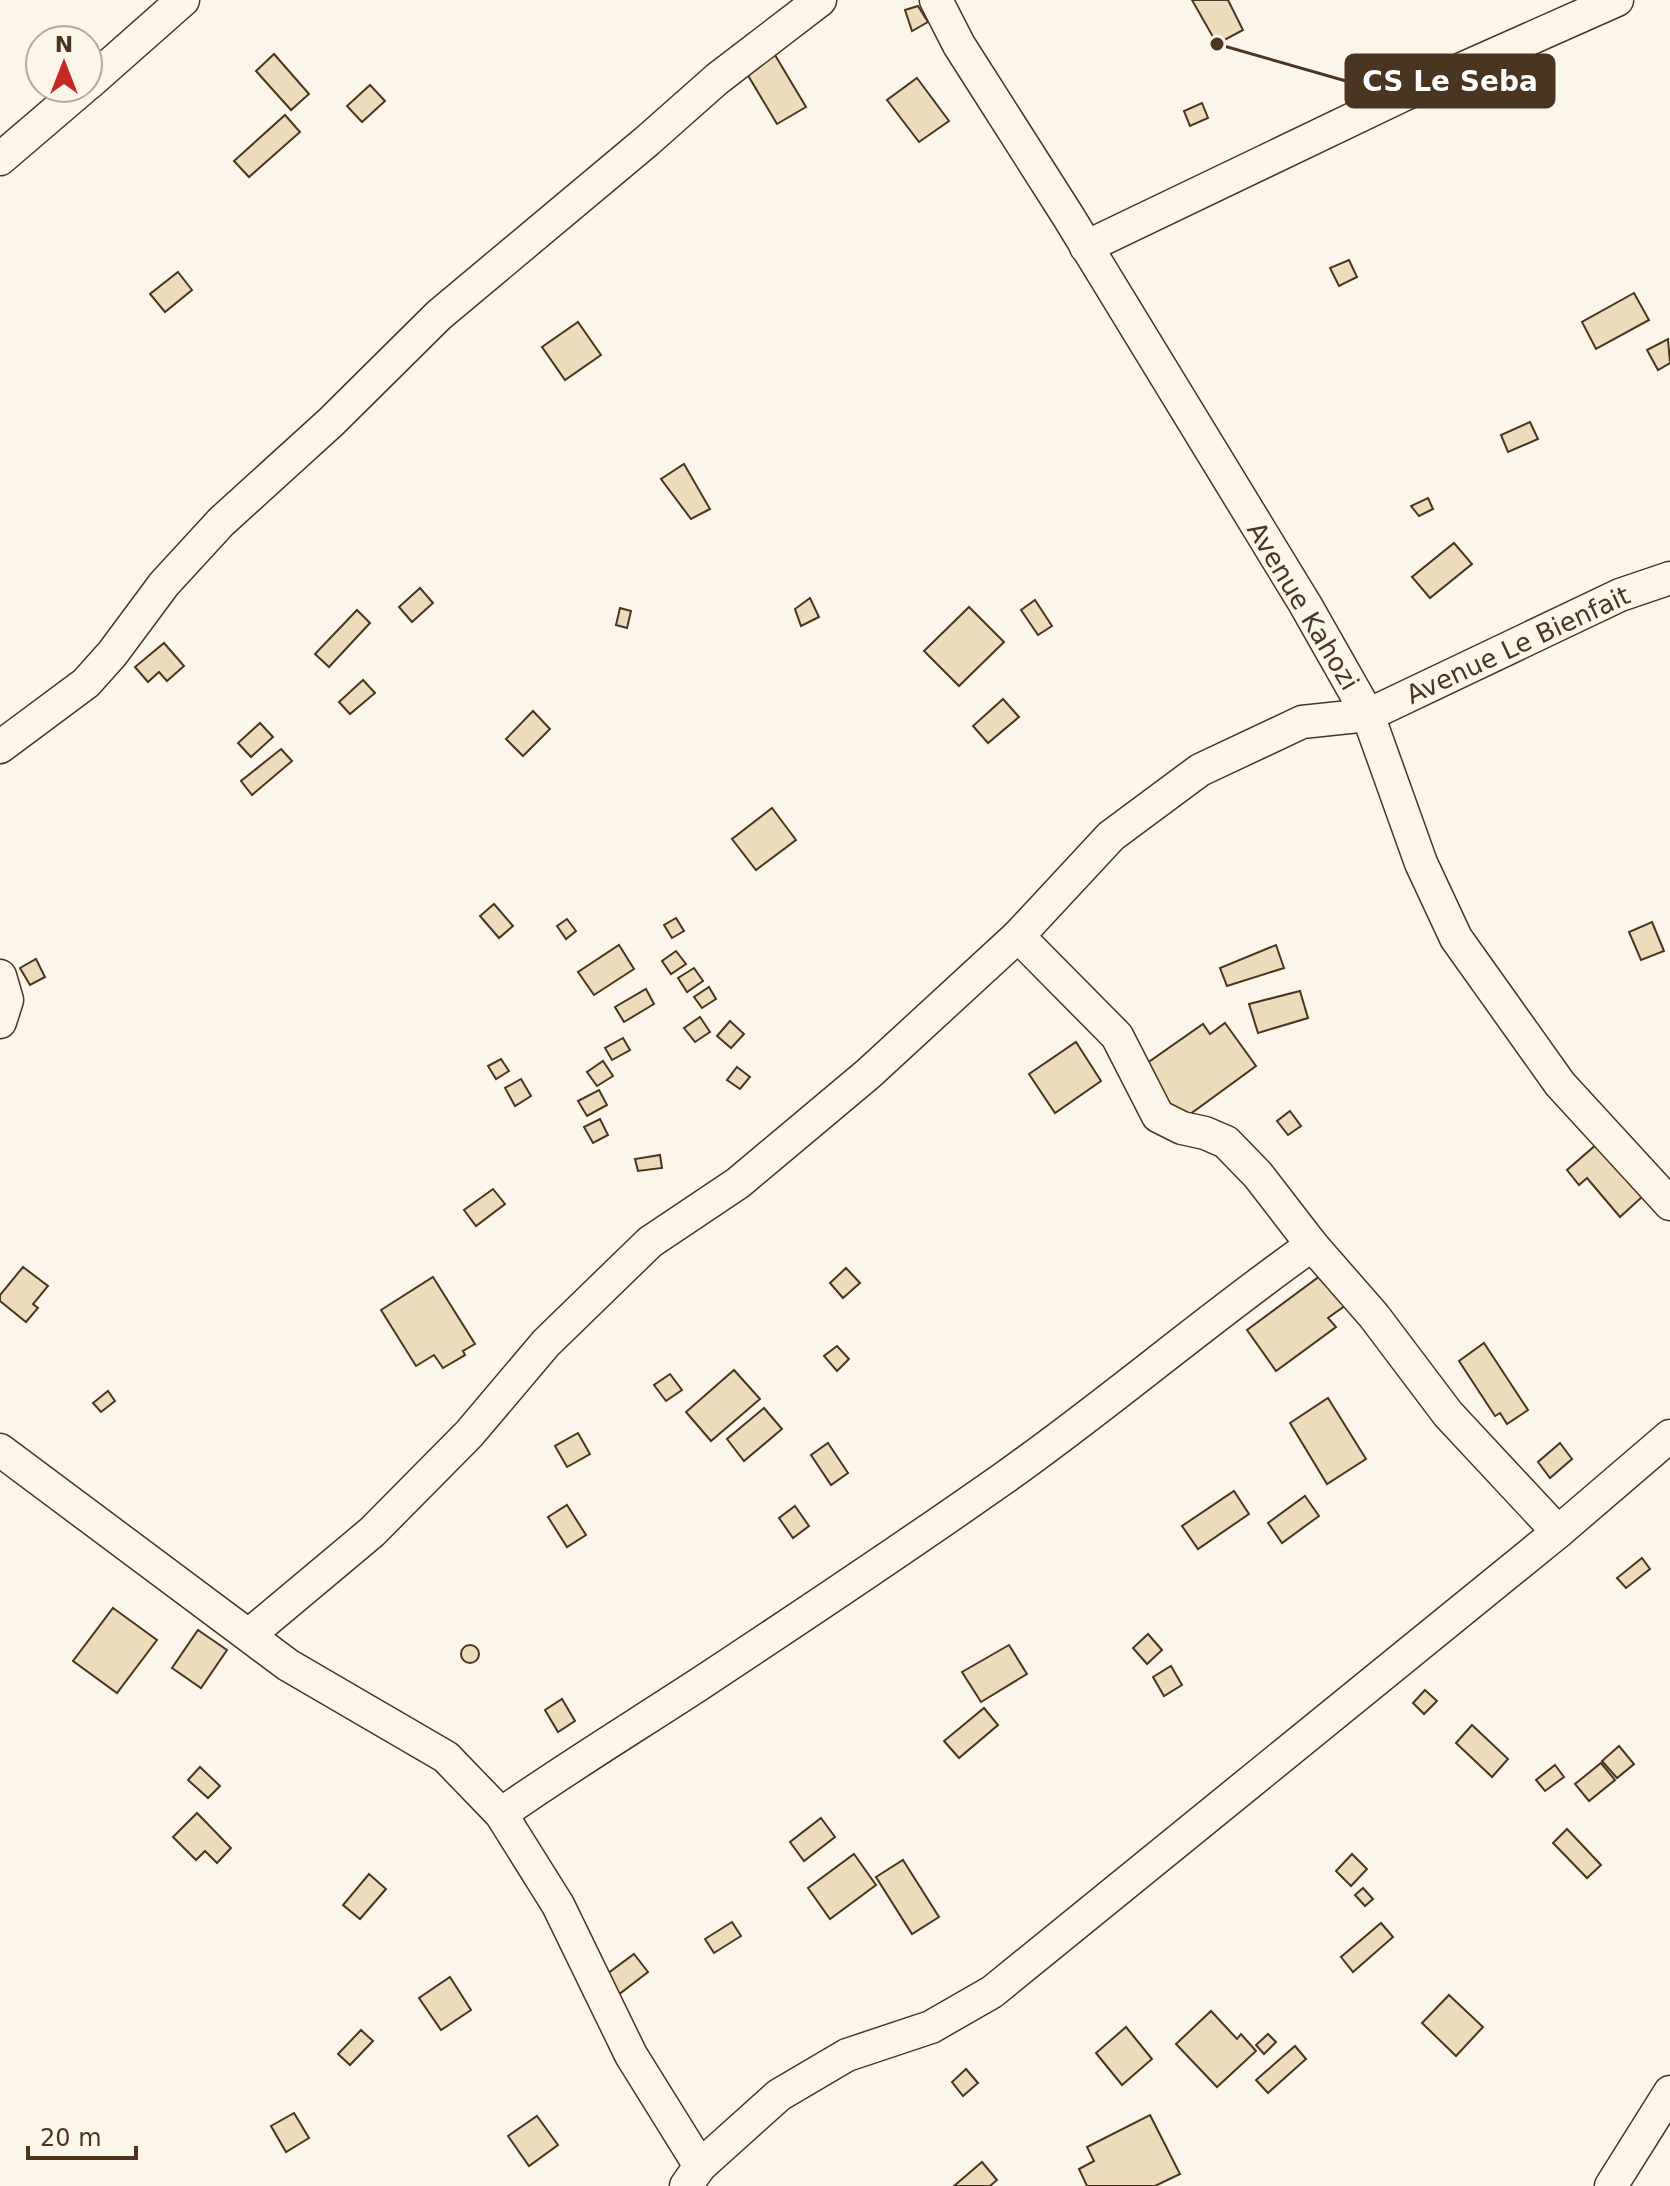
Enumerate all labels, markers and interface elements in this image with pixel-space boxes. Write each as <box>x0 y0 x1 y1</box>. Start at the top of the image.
north arrow <box>24 24 104 104</box>
text: N <box>55 32 73 57</box>
callout: CS Le Seba <box>1346 55 1554 107</box>
text: CS Le Seba <box>1362 65 1538 98</box>
street label: Avenue Kahozi <box>1241 517 1365 695</box>
street label: Avenue Le Bienfait <box>1401 580 1635 710</box>
scale bar <box>28 2110 136 2160</box>
text: 20 m <box>40 2124 102 2152</box>

